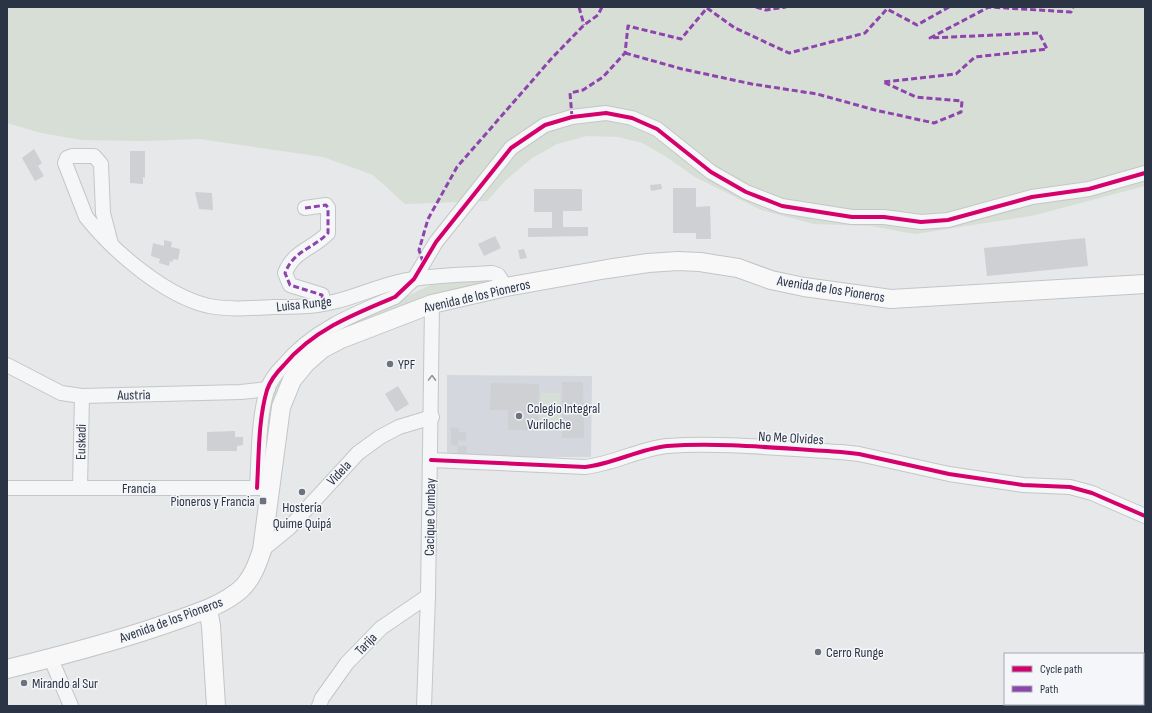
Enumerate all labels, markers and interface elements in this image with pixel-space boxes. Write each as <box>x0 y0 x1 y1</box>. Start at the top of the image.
street label: Avenida de los Pioneros <box>775 272 886 306</box>
street label: Avenida de los Pioneros <box>421 275 532 317</box>
street label: Luisa Runge <box>275 293 333 315</box>
place label: YPF <box>398 356 416 373</box>
marker: YPF <box>385 359 395 369</box>
one-way arrow <box>428 375 436 381</box>
street label: Austria <box>116 386 151 404</box>
place label: Colegio Integral Vuriloche <box>527 400 600 433</box>
marker: Colegio Integral Vuriloche <box>514 411 524 421</box>
street label: Euskadi <box>72 424 90 460</box>
street label: No Me Olvides <box>758 428 824 448</box>
street label: Videla <box>323 457 355 489</box>
street label: Cacique Cumbay <box>421 477 439 556</box>
street label: Francia <box>122 480 156 497</box>
marker: Hostería Quime Quipá <box>297 487 307 497</box>
place label: Pioneros y Francia <box>171 493 255 510</box>
marker: Pioneros y Francia <box>258 496 268 506</box>
place label: Hostería Quime Quipá <box>273 499 331 532</box>
street label: Avenida de los Pioneros <box>116 593 225 647</box>
street label: Tarija <box>351 629 381 659</box>
place label: Cerro Runge <box>826 644 884 661</box>
marker: Cerro Runge <box>813 647 823 657</box>
legend <box>1004 653 1144 705</box>
text: Cycle path <box>1040 662 1082 677</box>
place label: Mirando al Sur <box>32 675 98 692</box>
marker: Mirando al Sur <box>19 678 29 688</box>
text: Path <box>1040 682 1058 697</box>

